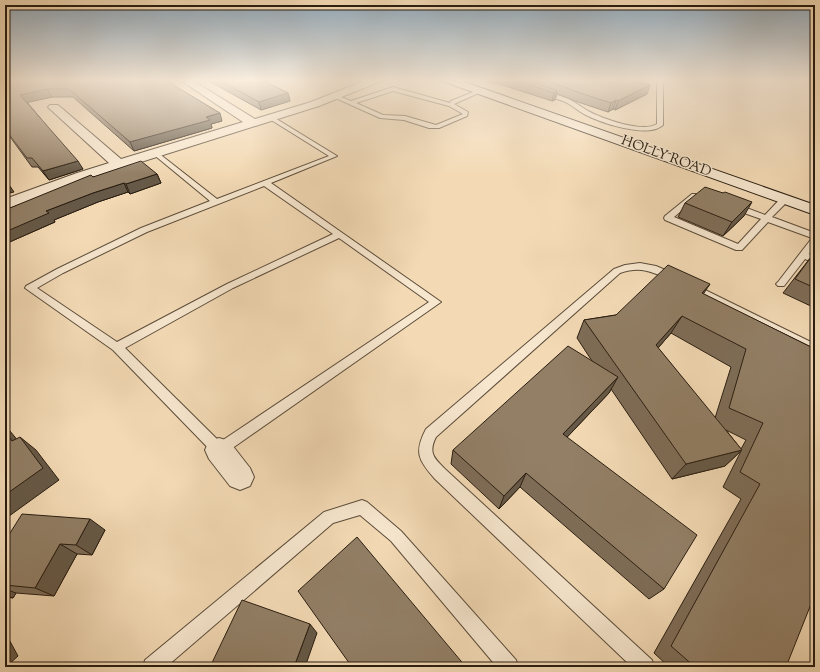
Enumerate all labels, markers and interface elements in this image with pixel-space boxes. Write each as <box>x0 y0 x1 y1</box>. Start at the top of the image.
street label: HOLLY ROAD <box>618 131 714 183</box>

